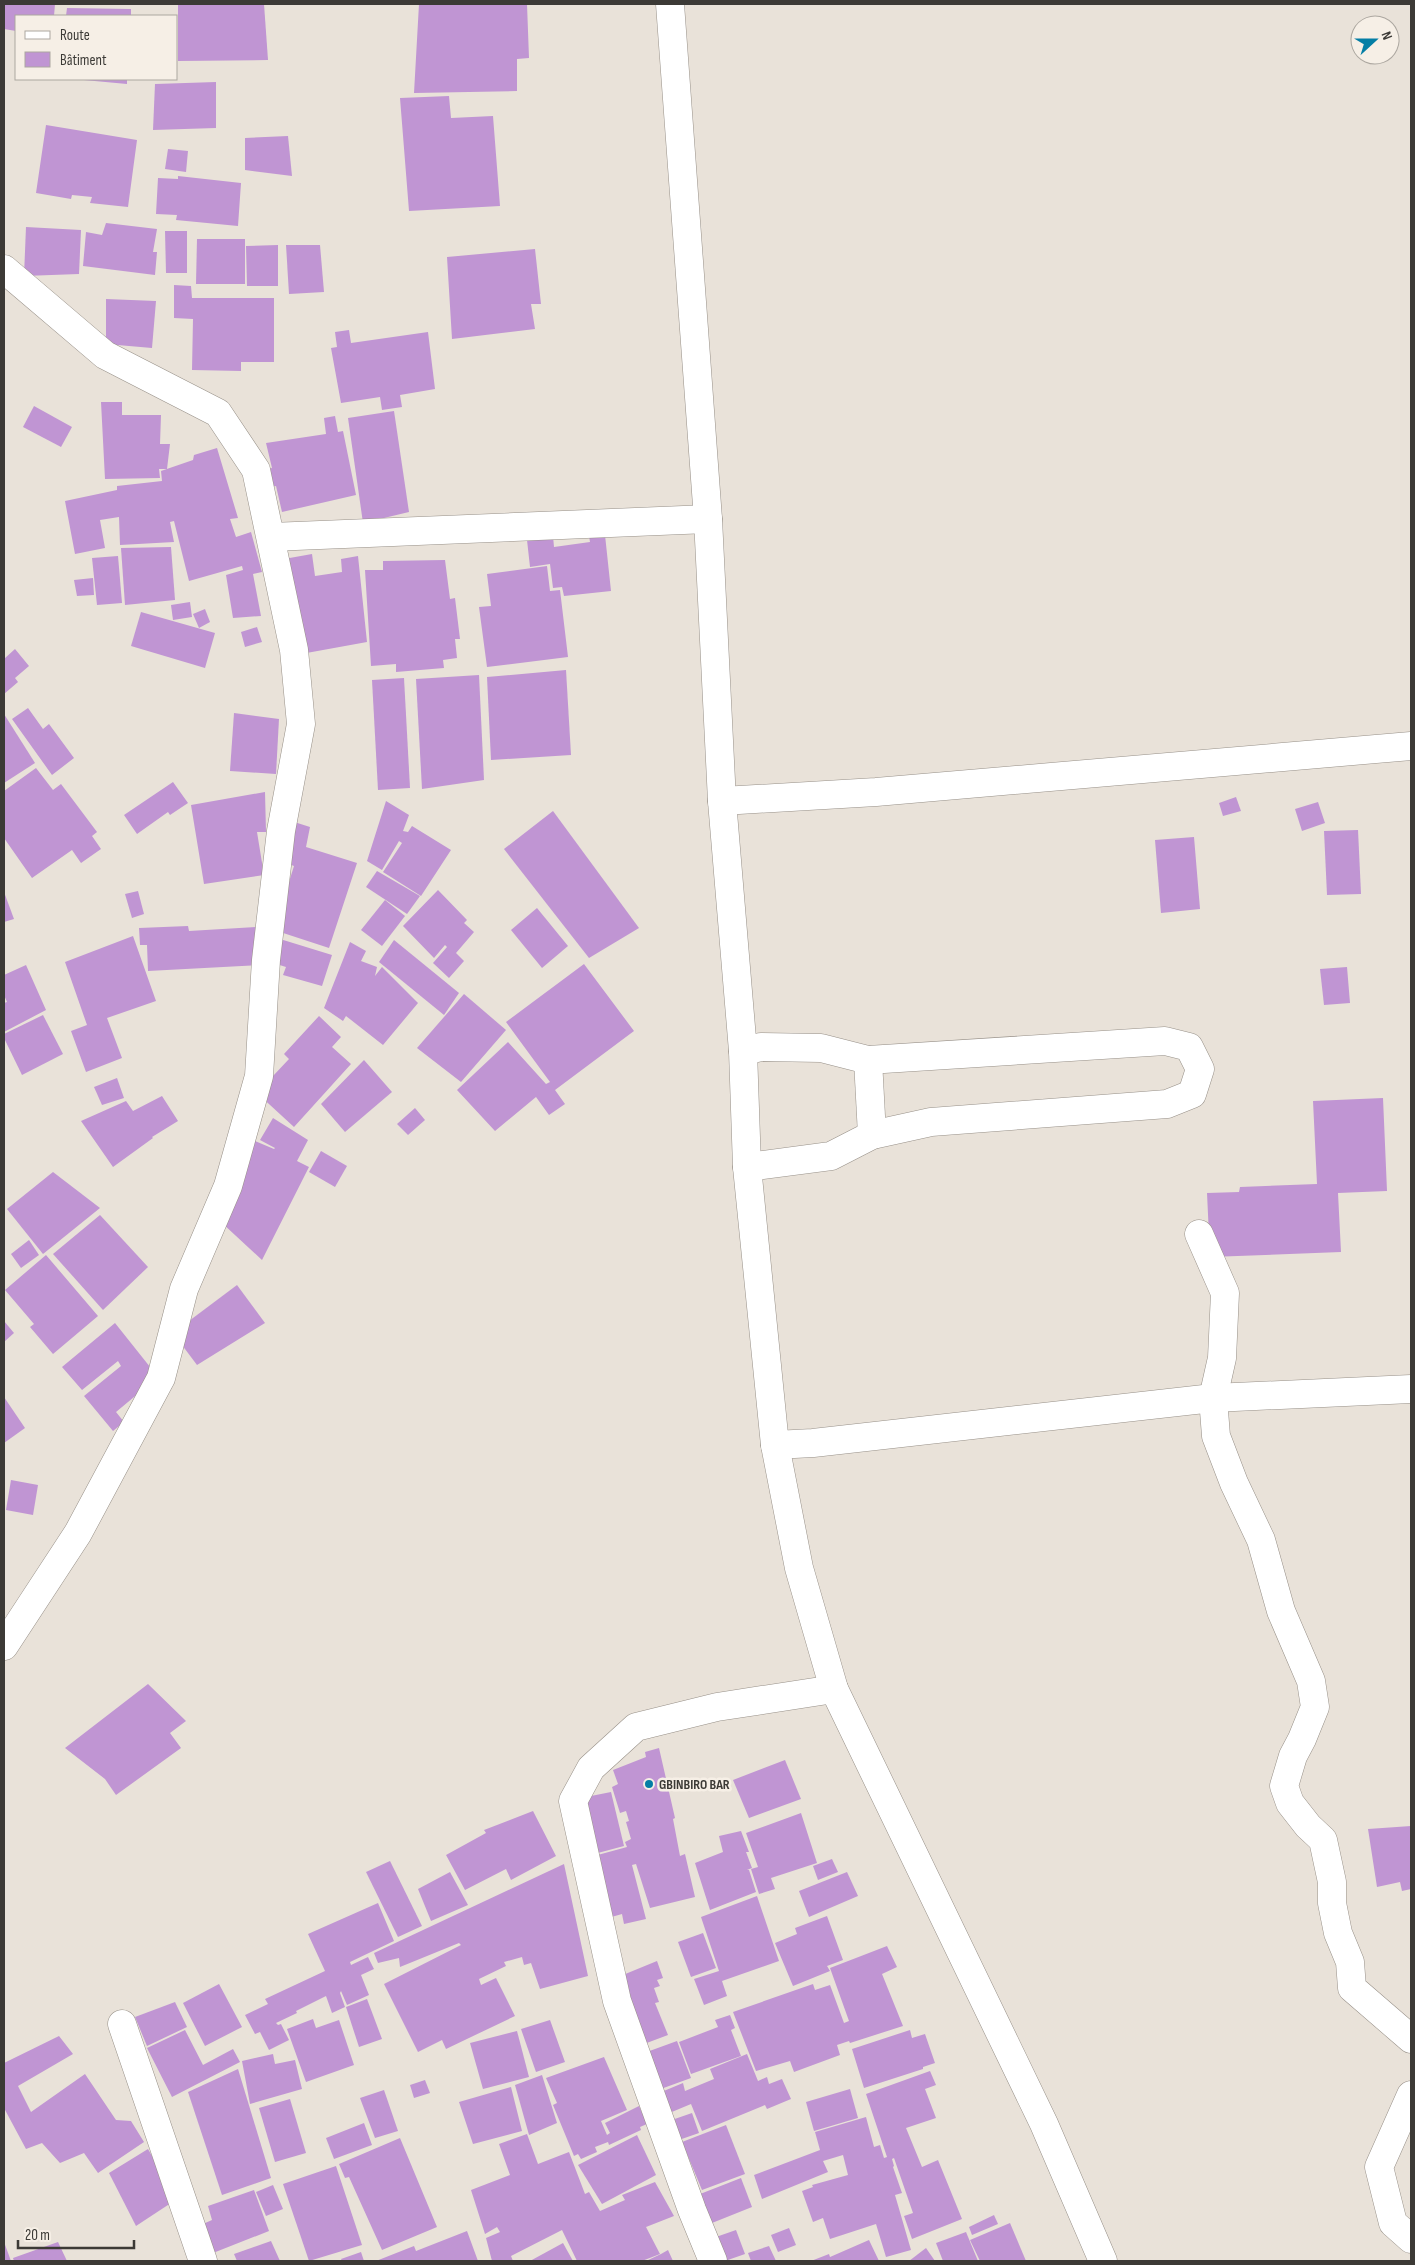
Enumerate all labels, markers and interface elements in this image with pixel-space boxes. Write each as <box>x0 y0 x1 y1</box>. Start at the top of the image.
legend <box>15 15 178 80</box>
north arrow <box>1350 15 1400 65</box>
text: Route <box>60 26 90 45</box>
text: N <box>1377 29 1396 42</box>
text: Bâtiment <box>60 51 107 70</box>
place label: GBINBIRO BAR <box>659 1776 730 1793</box>
marker: GBINBIRO BAR <box>643 1778 655 1790</box>
scale bar <box>18 2218 134 2250</box>
text: 20 m <box>25 2226 50 2245</box>

